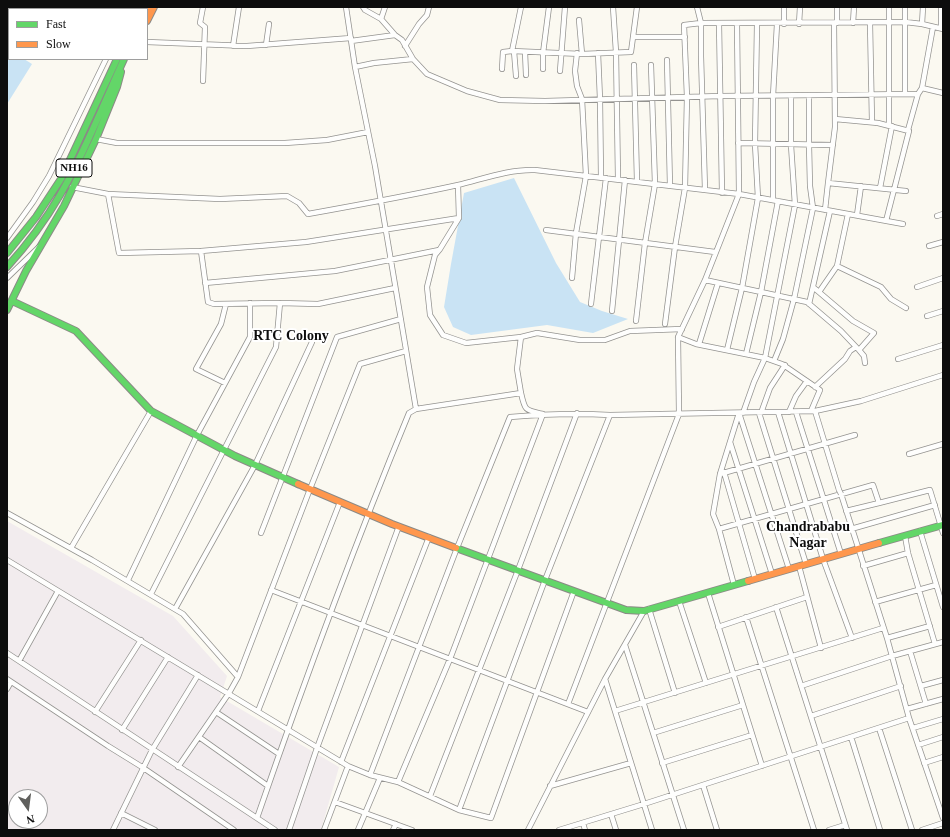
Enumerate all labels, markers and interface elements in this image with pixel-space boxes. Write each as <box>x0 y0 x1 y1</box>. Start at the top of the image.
legend <box>8 8 148 60</box>
text: Fast <box>46 17 66 31</box>
text: Slow <box>46 37 71 51</box>
road number: NH16 <box>56 159 92 177</box>
district label: RTC Colony <box>253 328 329 344</box>
district label: Chandrababu Nagar <box>766 519 850 552</box>
north arrow <box>8 789 48 829</box>
text: N <box>25 813 36 826</box>

